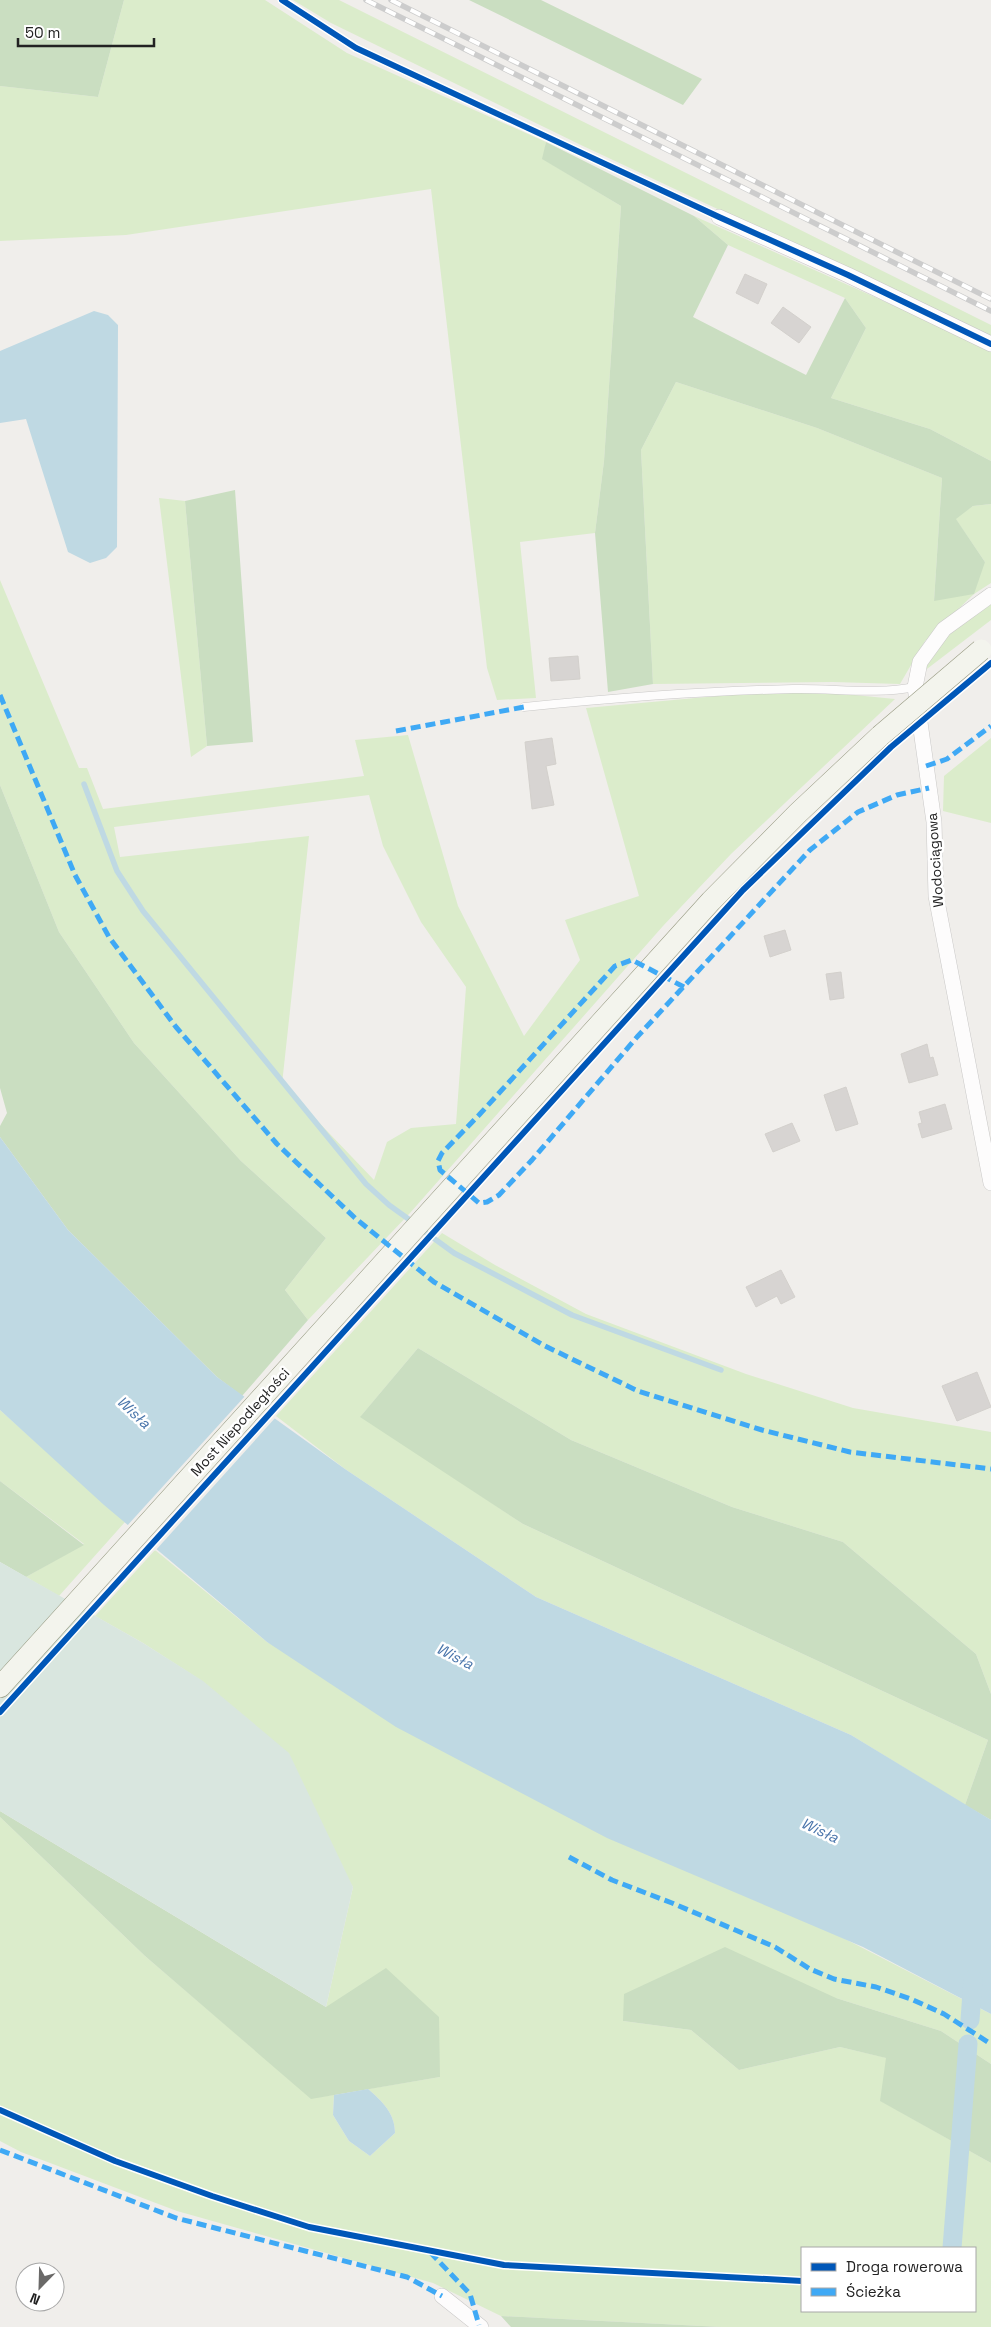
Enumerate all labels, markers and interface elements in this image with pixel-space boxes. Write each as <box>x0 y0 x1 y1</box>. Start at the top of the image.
scale bar <box>18 15 154 47</box>
text: 50 m <box>25 23 60 42</box>
street label: Wodociągowa <box>923 812 947 908</box>
street label: Most Niepodległości <box>187 1364 293 1480</box>
water label: Wisła <box>113 1392 155 1432</box>
water label: Wisła <box>433 1639 477 1673</box>
water label: Wisła <box>798 1813 842 1847</box>
legend <box>801 2247 976 2312</box>
text: Droga rowerowa <box>846 2257 963 2276</box>
north arrow <box>15 2262 65 2312</box>
text: Ścieżka <box>846 2282 901 2301</box>
text: N <box>27 2289 43 2309</box>

